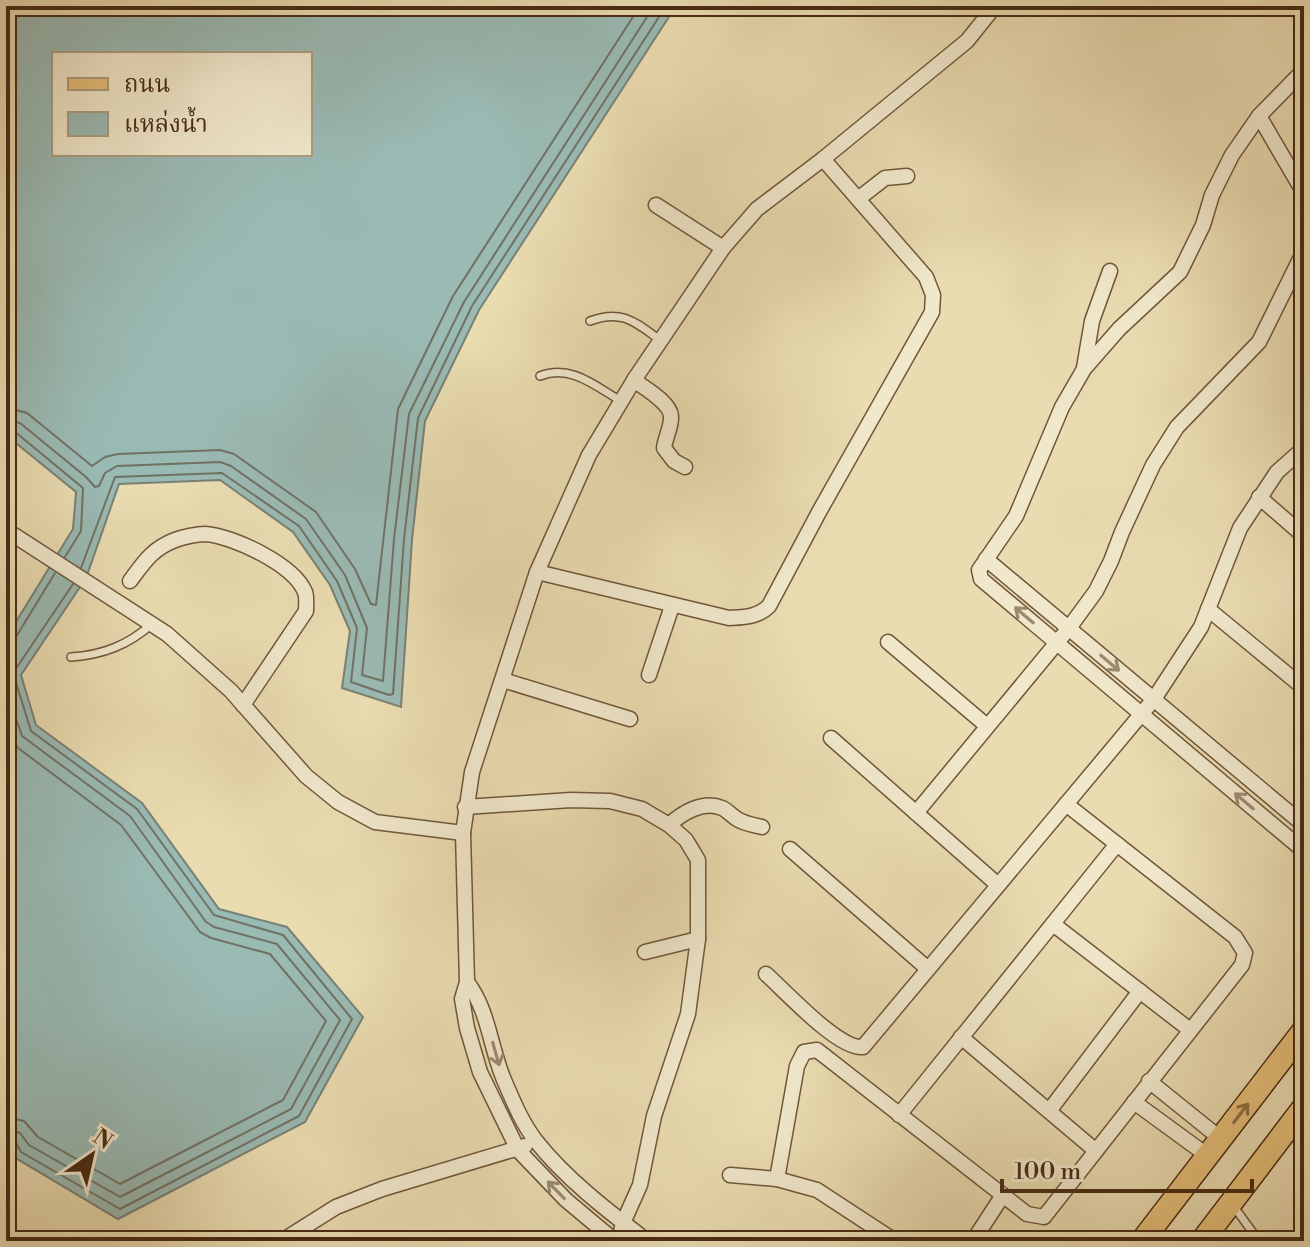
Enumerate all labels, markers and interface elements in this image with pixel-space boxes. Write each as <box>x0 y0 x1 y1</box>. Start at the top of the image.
legend <box>52 52 312 156</box>
text: ถนน <box>124 70 170 100</box>
text: แหล่งน้ำ <box>124 106 208 140</box>
one-way arrow <box>1015 606 1035 624</box>
one-way arrow <box>1100 654 1120 672</box>
one-way arrow <box>1234 792 1255 810</box>
one-way arrow <box>489 1040 504 1066</box>
one-way arrow <box>1233 1103 1250 1124</box>
north arrow <box>52 1115 132 1195</box>
text: N <box>88 1124 118 1156</box>
scale bar <box>1002 1143 1252 1193</box>
text: 100 m <box>1014 1157 1081 1187</box>
one-way arrow <box>547 1181 566 1200</box>

